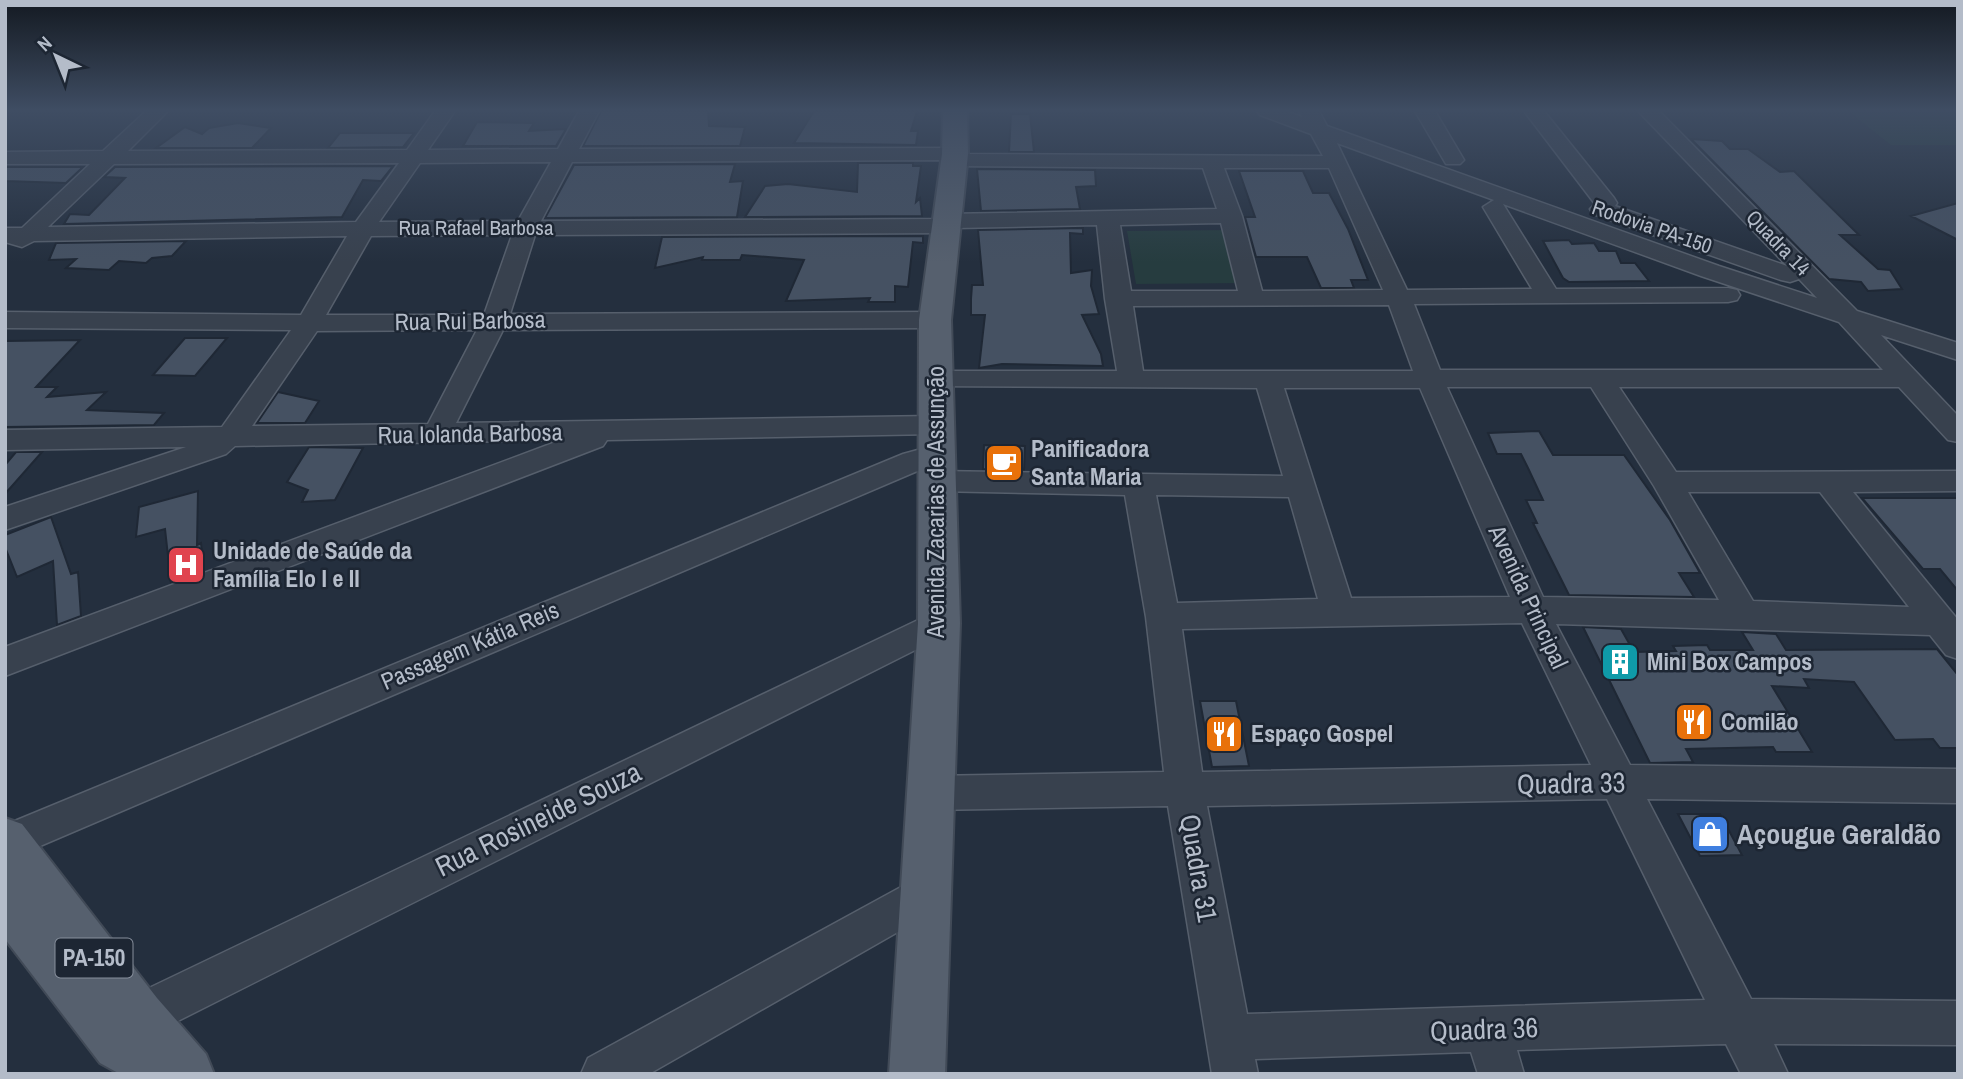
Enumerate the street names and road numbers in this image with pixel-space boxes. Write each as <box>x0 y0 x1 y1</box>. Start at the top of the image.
street label: Rodovia PA-150 <box>1588 192 1716 261</box>
street label: Quadra 14 <box>1740 203 1817 282</box>
street label: Rua Rafael Barbosa <box>398 213 554 242</box>
street label: Rua Rui Barbosa <box>394 303 546 337</box>
street label: Avenida Zacarias de Assunção <box>919 366 951 639</box>
street label: Rua Iolanda Barbosa <box>377 415 563 451</box>
street label: Avenida Principal <box>1481 519 1576 674</box>
street label: Passagem Kátia Reis <box>376 593 563 697</box>
street label: Rua Rosineide Souza <box>429 753 647 885</box>
street label: Quadra 33 <box>1516 763 1626 803</box>
street label: Quadra 31 <box>1171 811 1227 925</box>
road number: PA-150 <box>56 939 132 978</box>
street label: Quadra 36 <box>1429 1008 1539 1050</box>

